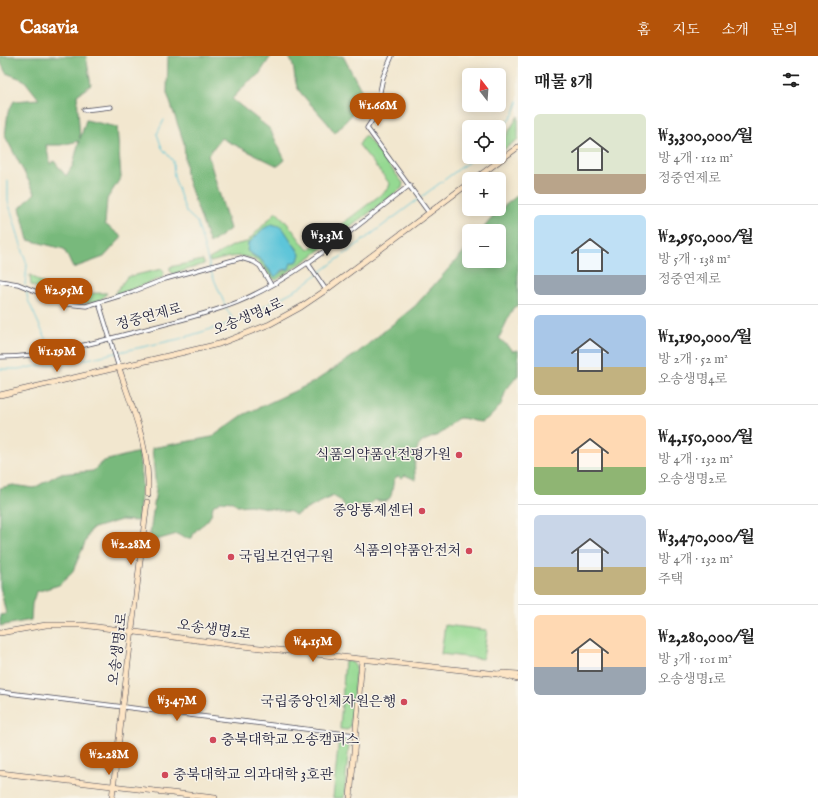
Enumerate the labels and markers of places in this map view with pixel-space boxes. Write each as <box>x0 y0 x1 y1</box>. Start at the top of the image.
pin: ₩1.66M <box>345 93 411 127</box>
pin: ₩3.3M <box>299 223 355 257</box>
pin: ₩2.95M <box>31 278 97 312</box>
pin: ₩1.19M <box>24 339 90 373</box>
place label: 식품의약품안전평가원 <box>316 446 451 464</box>
marker: 식품의약품안전평가원 <box>454 450 464 460</box>
place label: 중앙통제센터 <box>333 502 414 520</box>
marker: 중앙통제센터 <box>417 506 427 516</box>
pin: ₩2.28M <box>98 532 164 566</box>
place label: 식품의약품안전처 <box>353 542 461 560</box>
marker: 식품의약품안전처 <box>464 546 474 556</box>
place label: 국립보건연구원 <box>239 548 334 566</box>
marker: 국립보건연구원 <box>226 552 236 562</box>
pin: ₩4.15M <box>280 629 346 663</box>
pin: ₩3.47M <box>144 688 210 722</box>
place label: 국립중앙인체자원은행 <box>261 693 396 711</box>
marker: 국립중앙인체자원은행 <box>399 697 409 707</box>
place label: 충북대학교 오송캠퍼스 <box>221 731 360 749</box>
marker: 충북대학교 오송캠퍼스 <box>208 735 218 745</box>
pin: ₩2.28M <box>76 742 142 776</box>
place label: 충북대학교 의과대학 3호관 <box>173 766 334 784</box>
marker: 충북대학교 의과대학 3호관 <box>160 770 170 780</box>

